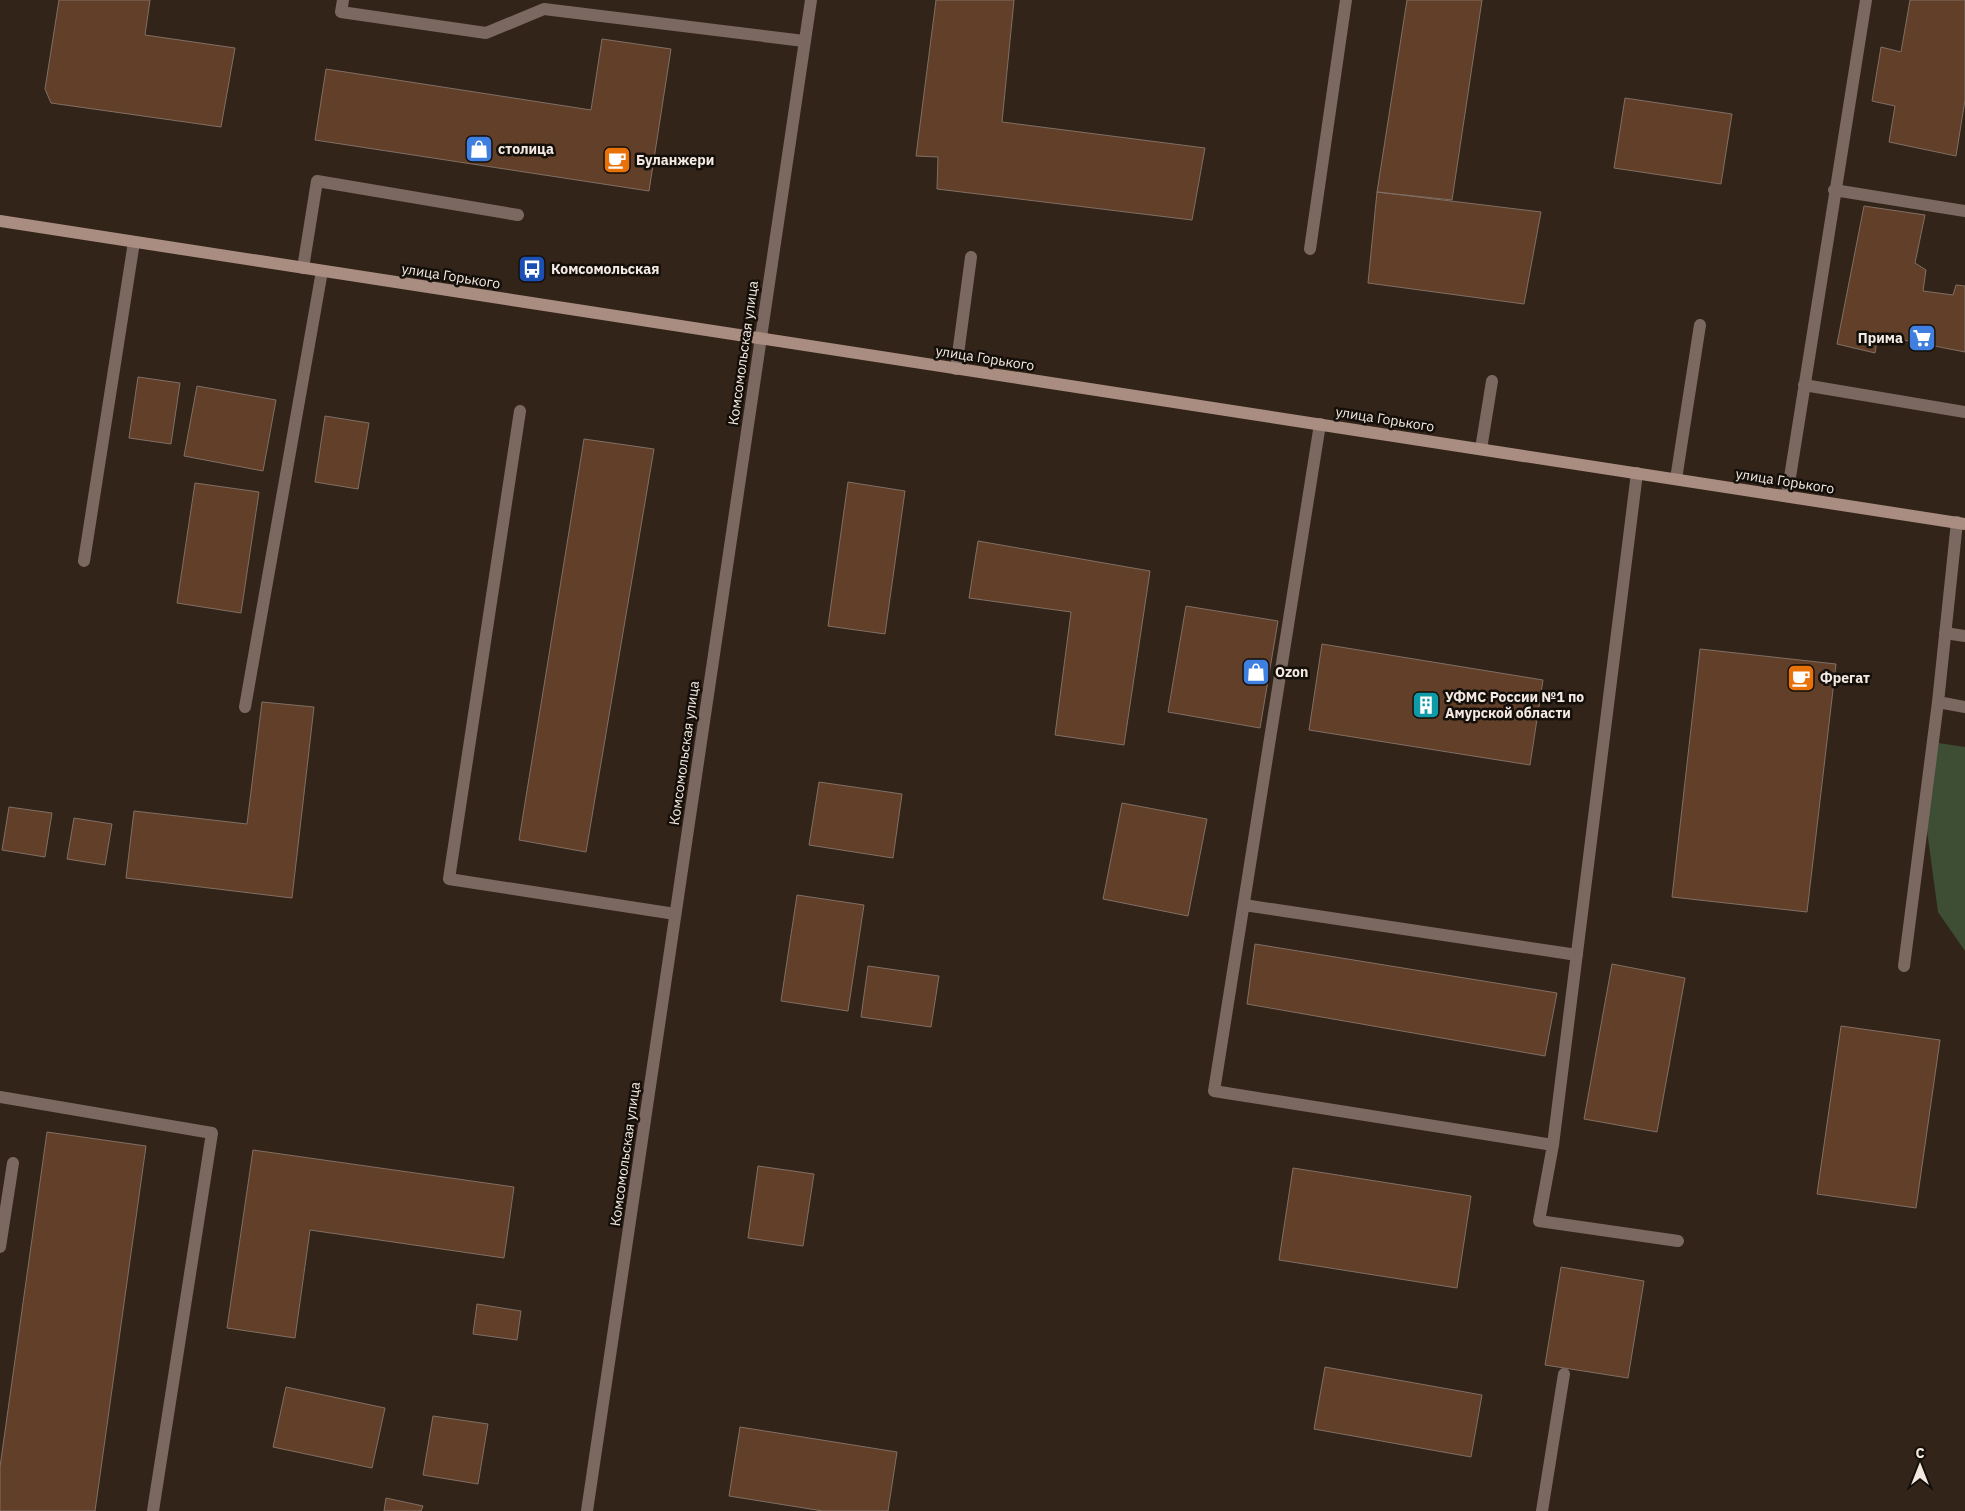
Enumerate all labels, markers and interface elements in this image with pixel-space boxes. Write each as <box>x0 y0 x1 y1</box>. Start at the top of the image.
shop icon: столица <box>464 134 494 164</box>
place label: столица <box>498 140 554 158</box>
cafe icon: Буланжери <box>602 145 632 175</box>
place label: Буланжери <box>636 151 714 169</box>
bus stop icon: Комсомольская <box>517 254 547 284</box>
street label: улица Горького <box>400 259 502 293</box>
place label: Комсомольская <box>551 260 659 278</box>
street label: Комсомольская улица <box>724 279 762 426</box>
supermarket icon: Прима <box>1907 323 1937 353</box>
place label: Прима <box>1858 329 1903 347</box>
street label: улица Горького <box>934 341 1036 375</box>
street label: улица Горького <box>1334 402 1436 436</box>
street label: улица Горького <box>1734 464 1836 498</box>
shop icon: Ozon <box>1241 657 1271 687</box>
place label: Ozon <box>1275 663 1308 681</box>
cafe icon: Фрегат <box>1786 663 1816 693</box>
place label: Фрегат <box>1820 669 1870 687</box>
street label: Комсомольская улица <box>665 679 703 826</box>
place label: УФМС России №1 по Амурской области <box>1445 688 1584 722</box>
building icon: УФМС России №1 по Амурской области <box>1411 690 1441 720</box>
street label: Комсомольская улица <box>606 1080 644 1227</box>
north arrow <box>1895 1441 1945 1491</box>
text: С <box>1915 1444 1925 1462</box>

